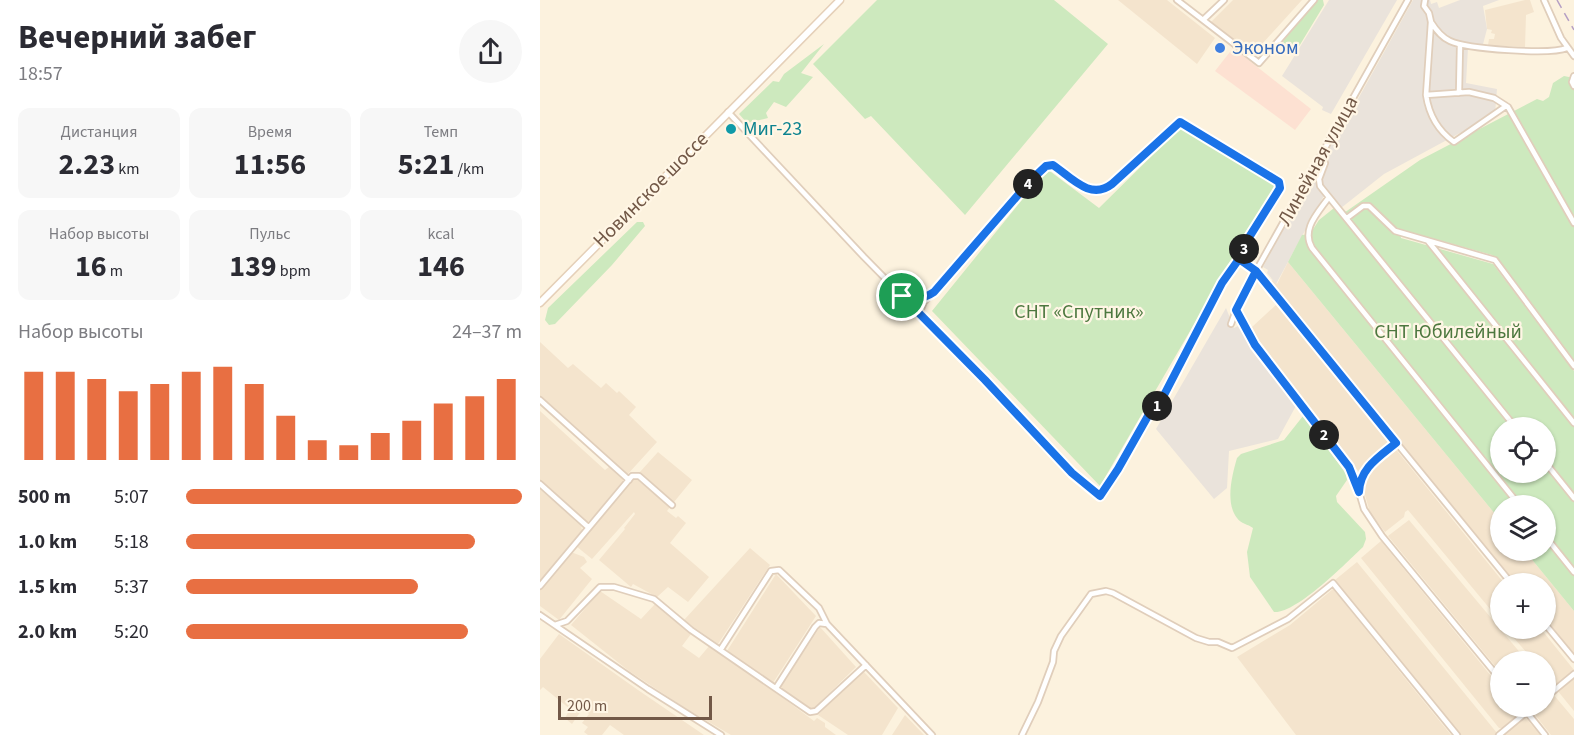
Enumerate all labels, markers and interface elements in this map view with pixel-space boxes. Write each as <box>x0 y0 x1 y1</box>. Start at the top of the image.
text: Вечерний забег <box>18 14 256 61</box>
button: share <box>459 20 522 83</box>
place label: Эконом <box>1232 34 1299 62</box>
marker: Эконом <box>1213 41 1227 55</box>
text: 18:57 <box>18 60 63 88</box>
street label: Линейная улица <box>1271 91 1365 231</box>
place label: Миг-23 <box>743 115 802 143</box>
text: Дистанция <box>61 121 137 143</box>
text: Время <box>248 121 292 143</box>
text: Темп <box>424 121 458 143</box>
marker: Миг-23 <box>724 122 738 136</box>
street label: Новинское шоссе <box>587 126 715 254</box>
text: 2.23 <box>59 143 115 186</box>
text: 11:56 <box>234 143 306 186</box>
text: 5:21 <box>398 143 454 186</box>
text: km <box>115 158 139 180</box>
text: /km <box>454 158 484 180</box>
pin: 4 <box>1013 169 1043 199</box>
text: 4 <box>1024 173 1032 195</box>
text: Набор высоты <box>49 223 149 245</box>
text: Пульс <box>249 223 291 245</box>
text: kcal <box>428 223 454 245</box>
pin: 3 <box>1229 234 1259 264</box>
text: 3 <box>1240 238 1248 260</box>
text: 16 <box>75 245 107 288</box>
text: 139 <box>229 245 277 288</box>
text: 146 <box>417 245 465 288</box>
text: m <box>107 260 123 282</box>
text: bpm <box>277 260 311 282</box>
pin <box>876 270 927 321</box>
icon: arrive <box>885 279 918 312</box>
park label: СНТ «Спутник» <box>1014 298 1144 326</box>
text: Набор высоты <box>18 318 143 346</box>
text: 24–37 m <box>452 318 522 346</box>
park label: СНТ Юбилейный <box>1374 318 1522 346</box>
pin: 1 <box>1142 391 1172 421</box>
text: 1 <box>1153 395 1161 417</box>
map controls <box>1490 417 1556 717</box>
button: locate <box>1490 417 1556 483</box>
pin: 2 <box>1309 420 1339 450</box>
text: 2 <box>1320 424 1328 446</box>
text: 500 m <box>18 483 71 511</box>
text: 5:07 <box>114 483 149 511</box>
button: layers <box>1490 495 1556 561</box>
text: 1.0 km <box>18 528 77 556</box>
text: 5:18 <box>114 528 149 556</box>
text: 1.5 km <box>18 573 77 601</box>
text: 5:37 <box>114 573 149 601</box>
button: + <box>1490 573 1556 639</box>
text: 2.0 km <box>18 618 77 646</box>
text: 5:20 <box>114 618 149 646</box>
button: − <box>1490 651 1556 717</box>
scale bar <box>558 693 712 720</box>
text: 200 m <box>567 695 607 717</box>

